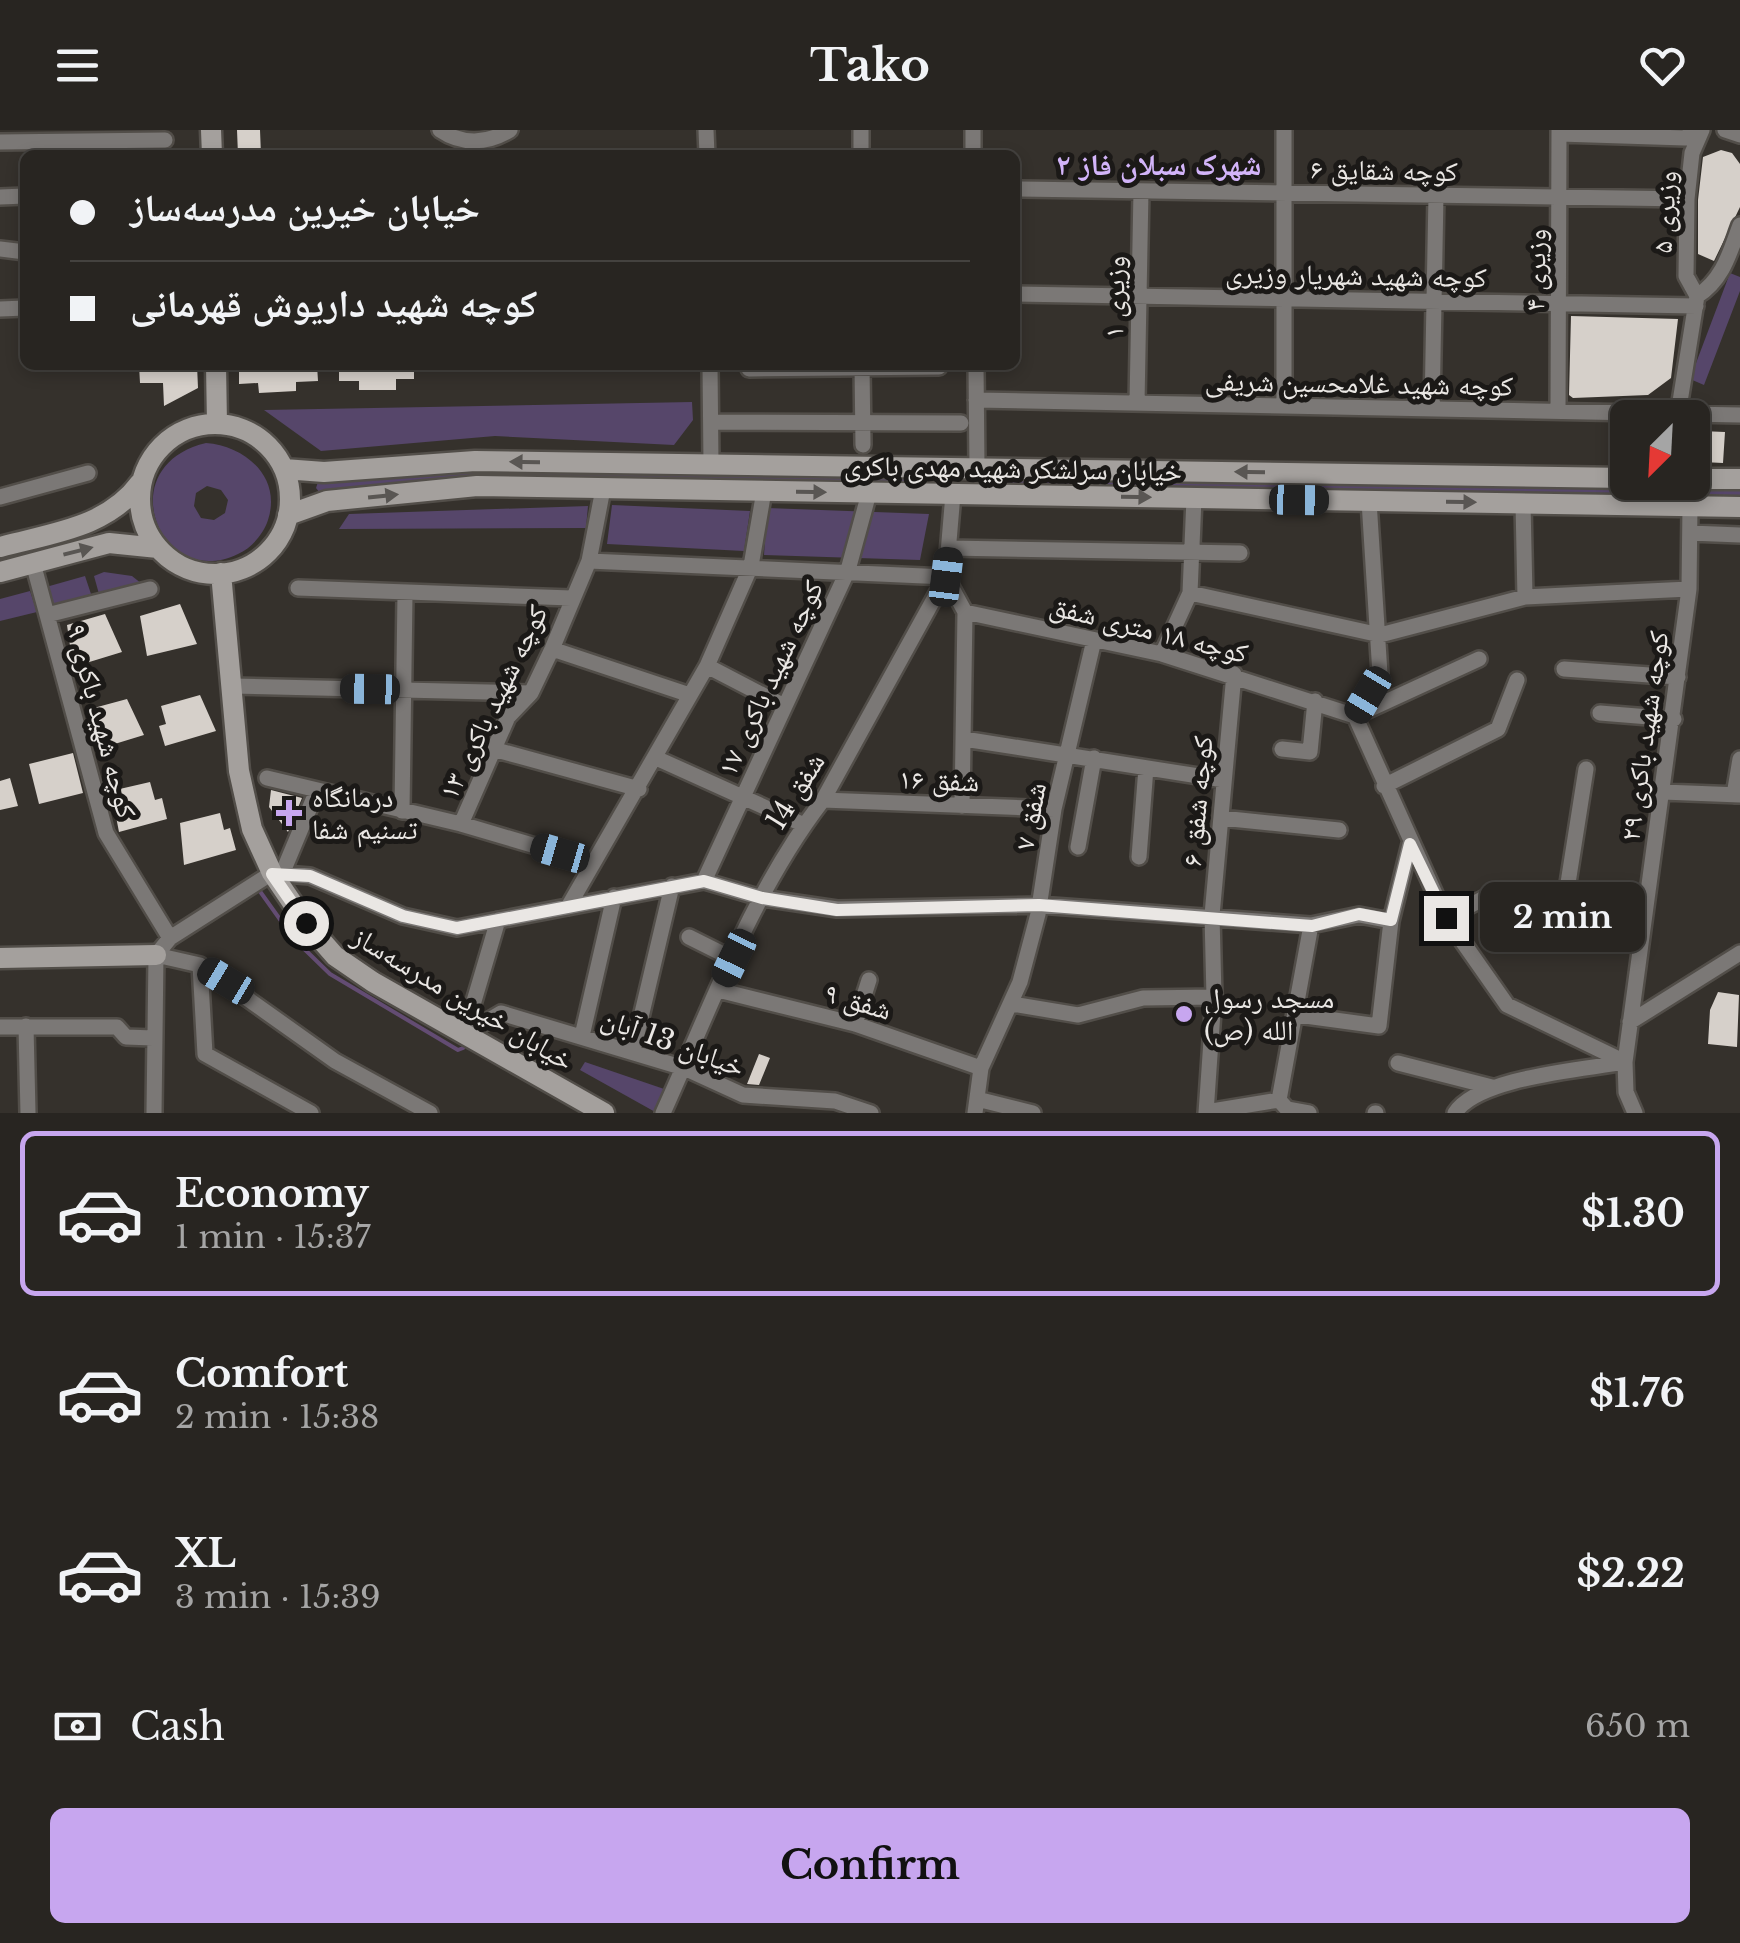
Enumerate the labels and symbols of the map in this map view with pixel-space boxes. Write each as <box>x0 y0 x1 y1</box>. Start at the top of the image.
district label: شهرک سبلان فاز ۲ <box>1056 146 1262 183</box>
street label: کوچه شقایق ۶ <box>1310 152 1459 189</box>
street label: وزیری ۵ <box>1645 170 1684 254</box>
street label: وزیری ۴ <box>1517 228 1554 312</box>
street label: وزیری ۱ <box>1096 255 1133 339</box>
street label: کوچه شهید شهریار وزیری <box>1225 256 1488 295</box>
street label: کوچه شهید غلامحسین شریفی <box>1204 363 1514 404</box>
north arrow <box>1610 400 1710 500</box>
street label: خیابان سرلشکر شهید مهدی باکری <box>844 448 1182 489</box>
one-way arrow <box>509 453 541 469</box>
one-way arrow <box>1234 464 1266 480</box>
one-way arrow <box>796 484 828 500</box>
car <box>1269 484 1329 516</box>
one-way arrow <box>367 487 399 503</box>
one-way arrow <box>1121 489 1153 505</box>
one-way arrow <box>1446 495 1478 511</box>
one-way arrow <box>63 543 94 558</box>
car <box>927 545 965 609</box>
street label: کوچه شهید باکری ۱۷ <box>710 574 831 782</box>
street label: کوچه ۱۸ متری شفق <box>1046 588 1252 671</box>
street label: کوچه شهید باکری ۱۳ <box>431 599 556 805</box>
street label: کوچه شهید باکری ۹ <box>59 620 144 822</box>
street label: کوچه شهید باکری ۲۹ <box>1612 628 1677 843</box>
car <box>1340 662 1396 728</box>
car <box>340 673 400 705</box>
street label: کوچه شفق ۶ <box>1174 734 1221 868</box>
street label: شفق 14 <box>758 746 833 836</box>
street label: شفق ۱۶ <box>898 762 980 799</box>
street label: شفق ۷ <box>1007 779 1054 853</box>
place label: درمانگاه تسنیم شفا <box>312 780 418 848</box>
marker: درمانگاه تسنیم شفا <box>276 800 302 826</box>
car <box>527 830 593 876</box>
callout: 2 min <box>1481 883 1646 953</box>
route end <box>1424 896 1469 941</box>
route start <box>284 901 329 946</box>
street label: خیابان خیرین مدرسه‌ساز <box>345 918 580 1078</box>
car <box>707 924 761 992</box>
car <box>193 953 259 1009</box>
street label: شفق ۹ <box>820 975 895 1028</box>
place label: مسجد رسول الله (ص) <box>1204 981 1334 1048</box>
street label: خیابان 13 آبان <box>596 1000 749 1085</box>
marker: مسجد رسول الله (ص) <box>1173 1003 1195 1025</box>

